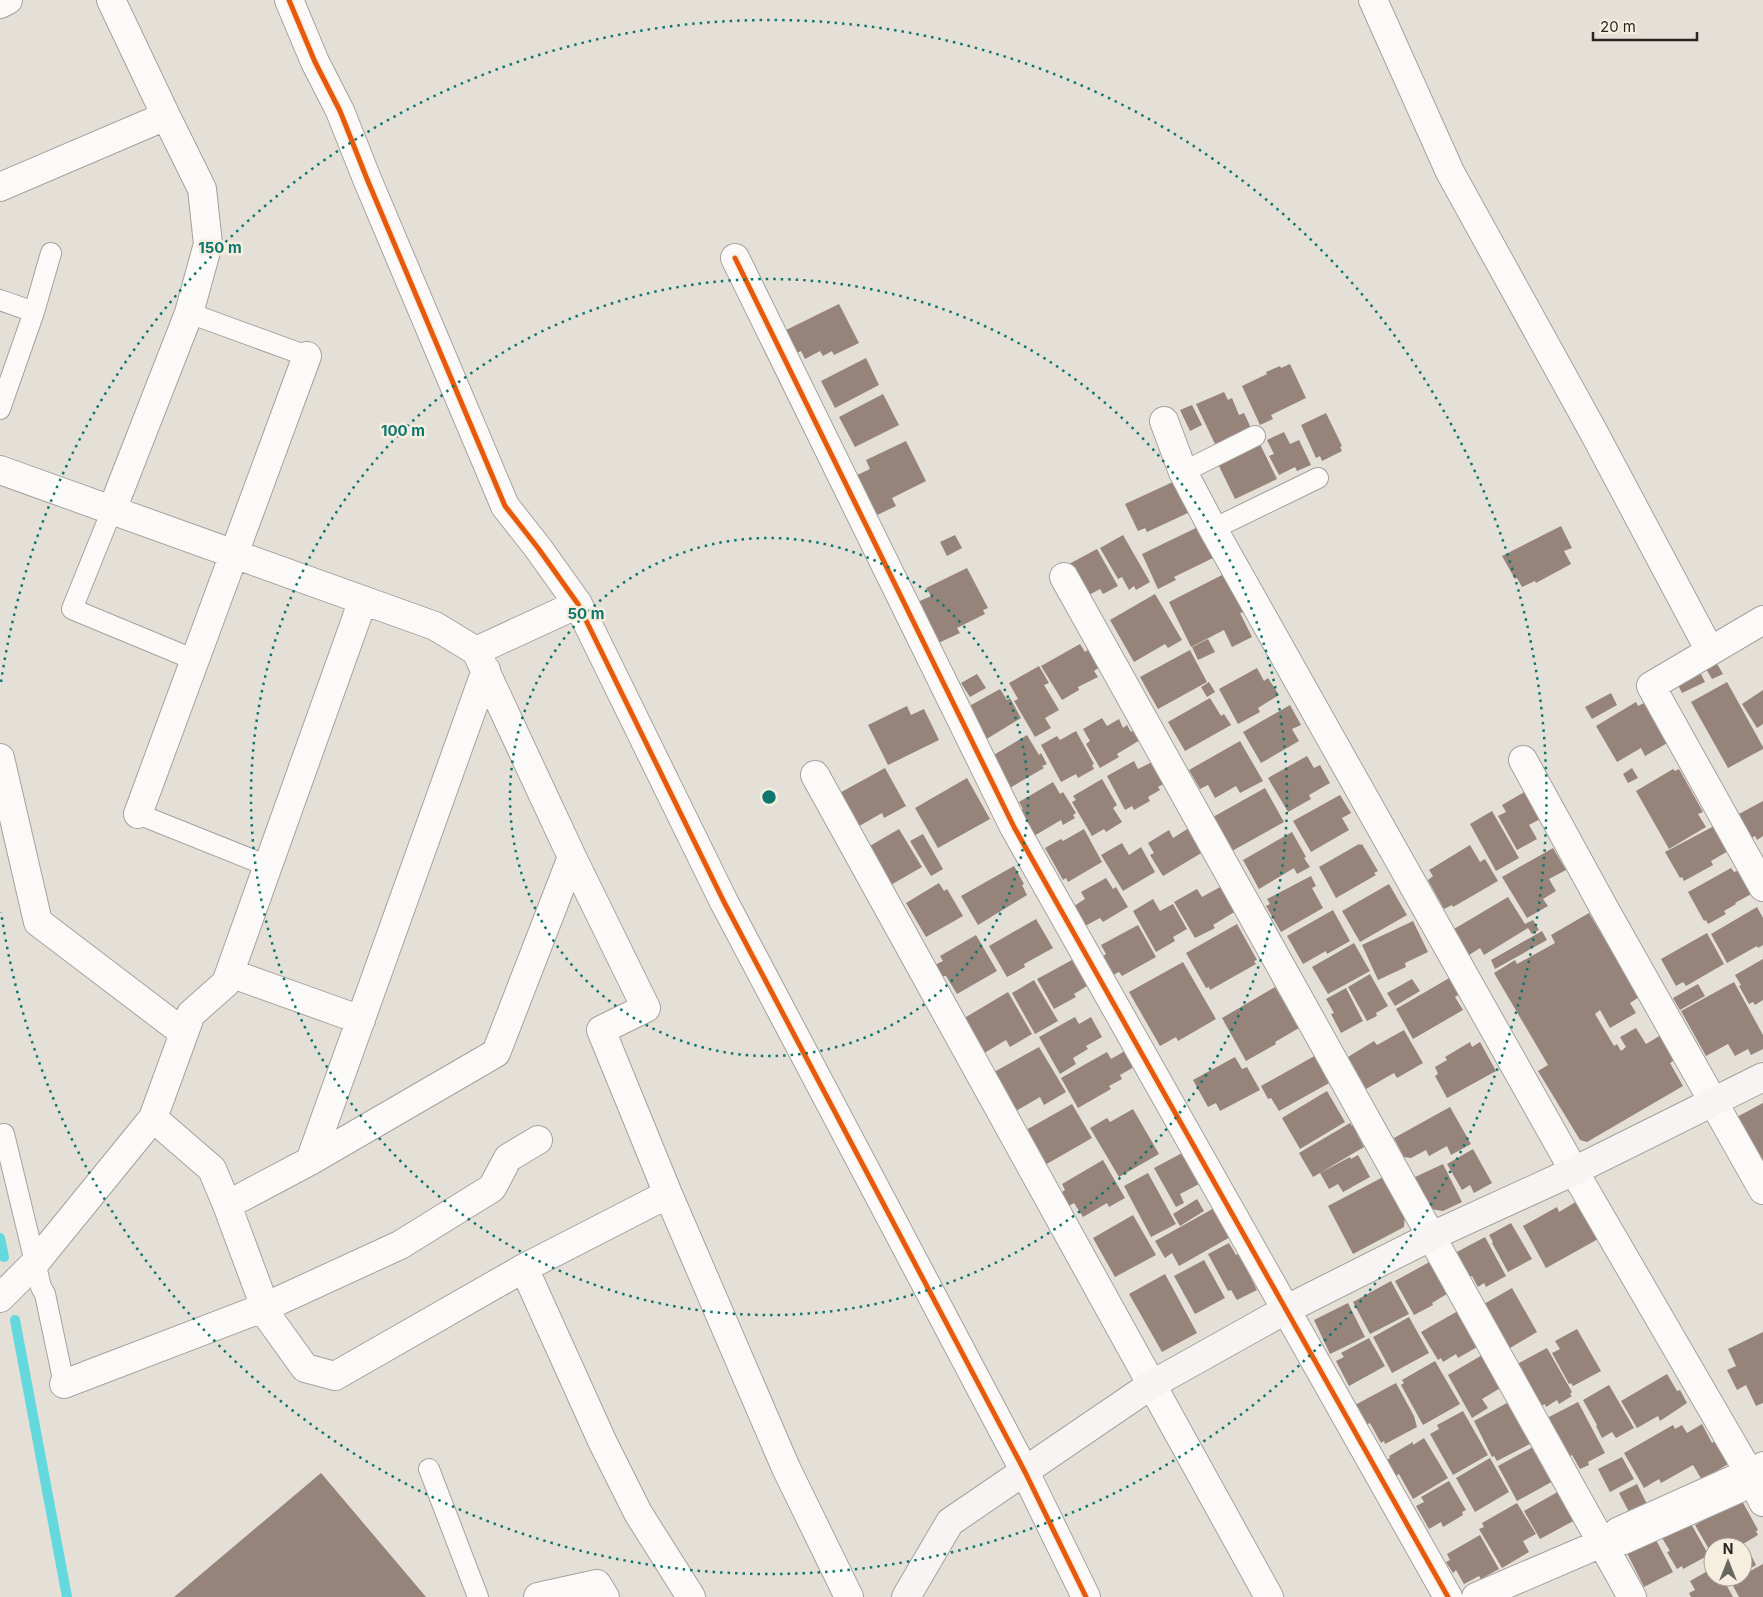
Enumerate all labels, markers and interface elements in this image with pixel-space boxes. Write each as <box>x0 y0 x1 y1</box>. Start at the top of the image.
scale bar <box>1593 10 1697 42</box>
text: 20 m <box>1600 17 1636 36</box>
text: 150 m <box>198 238 242 257</box>
text: 100 m <box>381 421 425 440</box>
text: 50 m <box>568 604 604 623</box>
centre of rings <box>760 788 778 806</box>
north arrow <box>1703 1537 1753 1587</box>
text: N <box>1723 1540 1733 1557</box>

